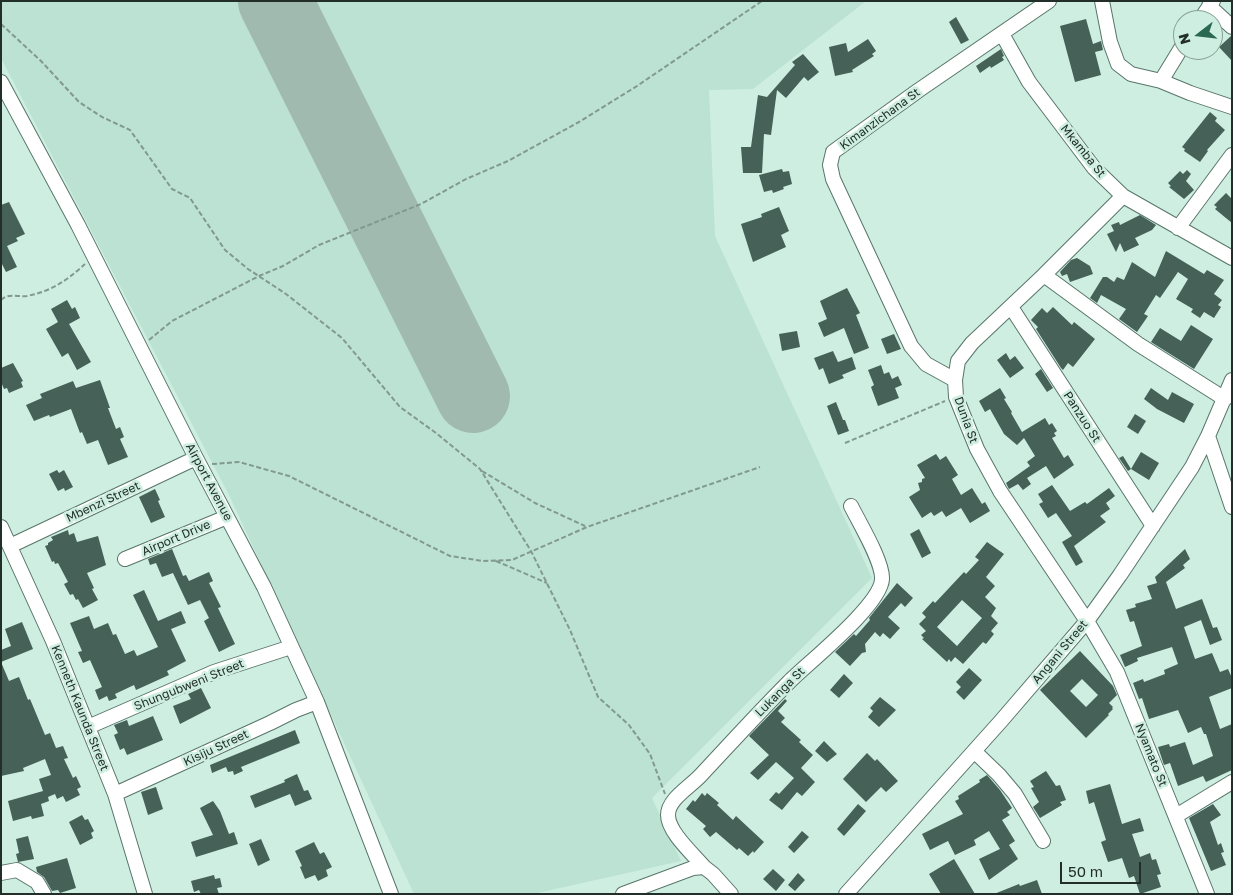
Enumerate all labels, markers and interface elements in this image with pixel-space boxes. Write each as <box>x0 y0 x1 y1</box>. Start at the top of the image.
north arrow <box>1173 10 1223 60</box>
text: N <box>1174 32 1194 46</box>
street label: Kimanzichana St <box>837 85 923 153</box>
street label: Mkamba St <box>1057 122 1109 180</box>
street label: Panzuo St <box>1060 389 1104 445</box>
street label: Dunia St <box>951 395 981 445</box>
street label: Airport Avenue <box>183 441 235 523</box>
street label: Mbenzi Street <box>64 479 142 525</box>
street label: Airport Drive <box>140 517 212 559</box>
street label: Angani Street <box>1029 617 1091 687</box>
street label: Kenneth Kaunda Street <box>48 643 112 773</box>
street label: Shungubweni Street <box>132 656 246 714</box>
street label: Lukanga St <box>752 664 808 720</box>
street label: Nyamato St <box>1132 721 1170 789</box>
street label: Kisiju Street <box>181 727 251 769</box>
scale bar <box>1063 852 1144 884</box>
text: 50 m <box>1068 862 1103 880</box>

